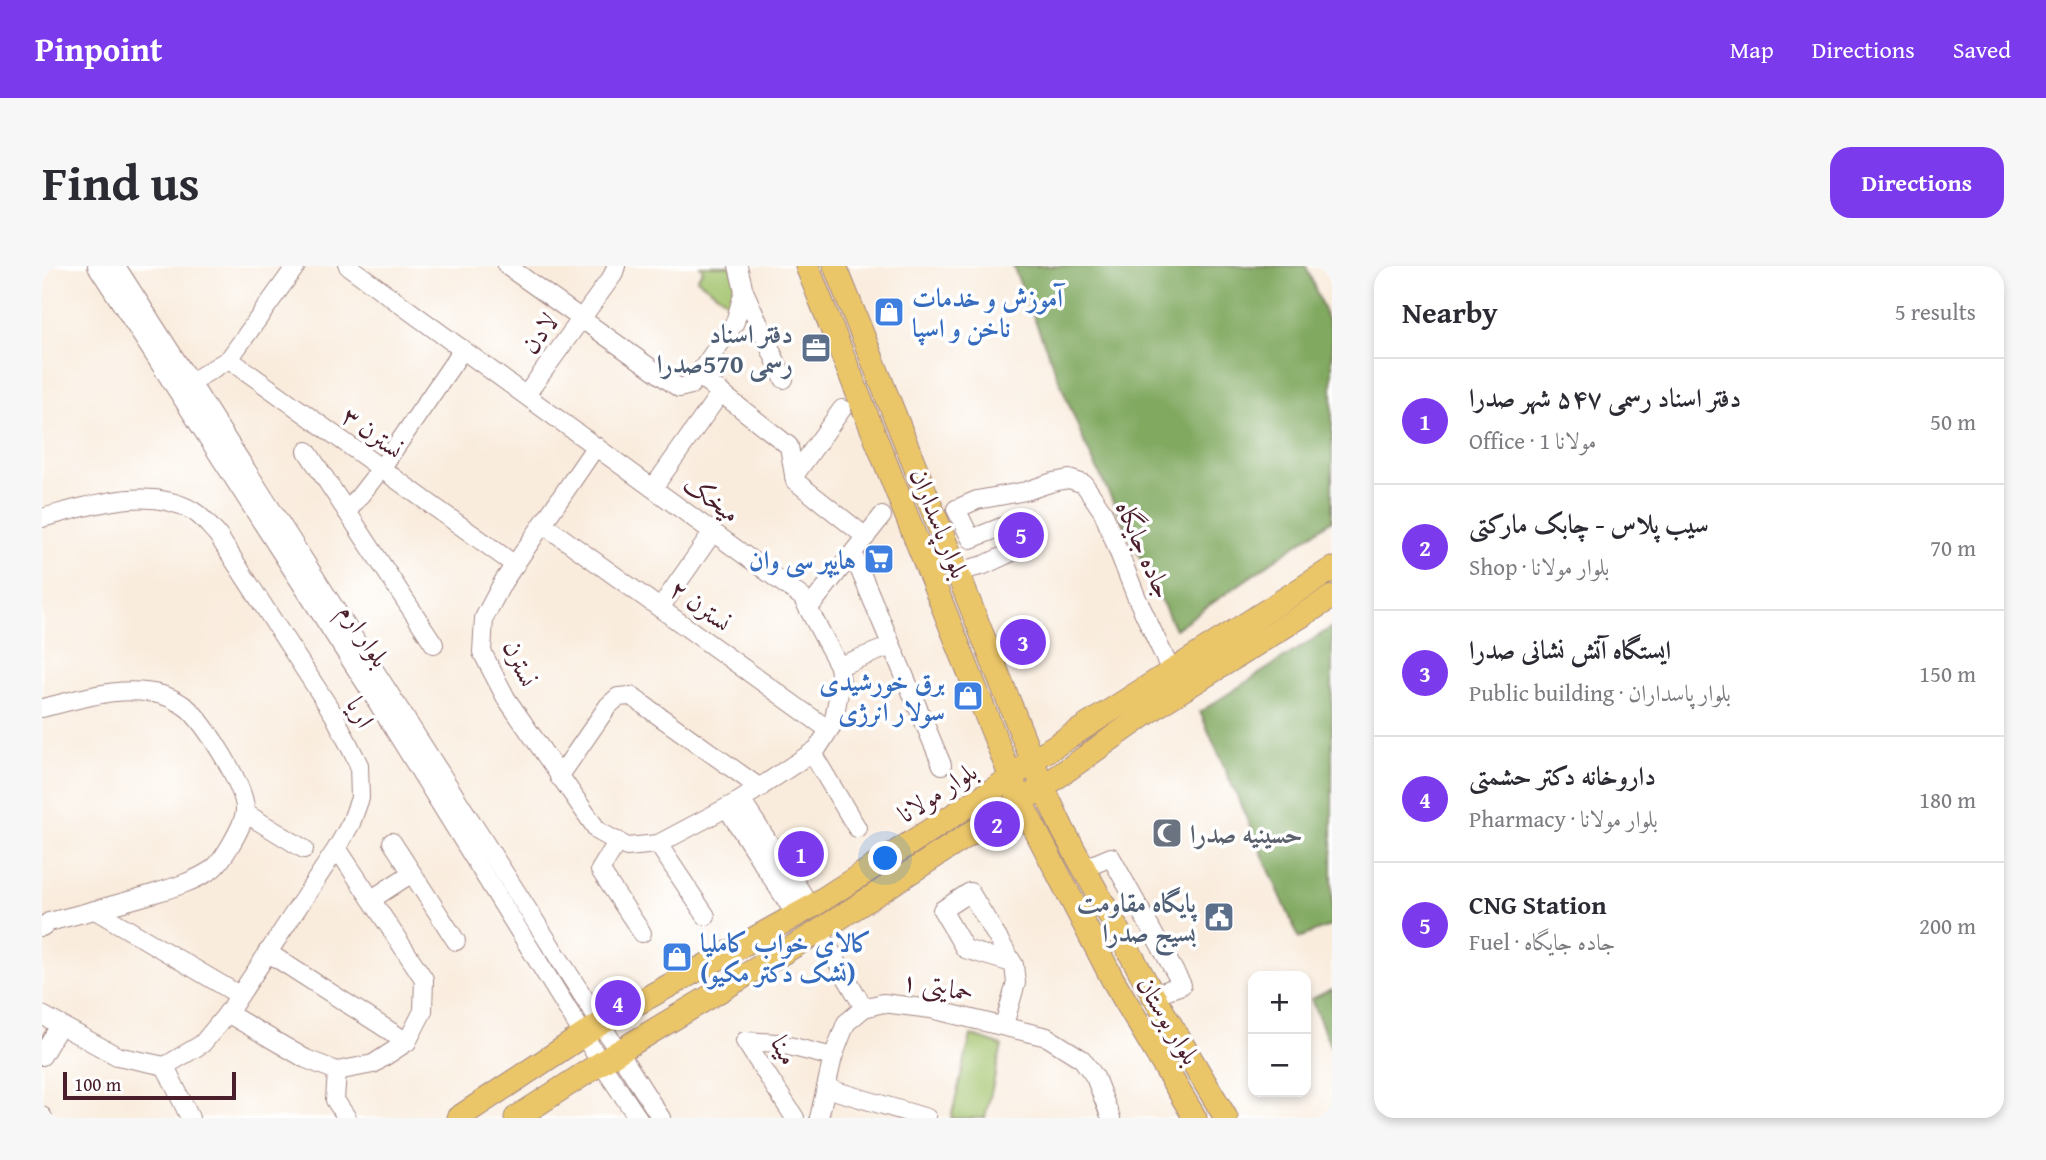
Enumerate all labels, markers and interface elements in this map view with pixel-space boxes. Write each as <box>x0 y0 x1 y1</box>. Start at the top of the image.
text: Pinpoint <box>35 25 162 73</box>
text: Map <box>1730 32 1774 67</box>
text: Directions <box>1812 32 1915 67</box>
text: Saved <box>1953 32 2011 67</box>
text: Find us <box>42 146 200 218</box>
button: Directions <box>1830 147 2004 218</box>
place label: آموزش و خدمات ناخن و اسپا <box>912 278 1066 347</box>
text: Nearby <box>1402 290 1498 334</box>
shop icon: آموزش و خدمات ناخن و اسپا <box>872 295 906 329</box>
text: 5 results <box>1895 295 1976 328</box>
street label: لادن <box>511 304 567 362</box>
place label: دفتر اسناد رسمی 570صدرا <box>657 314 793 383</box>
office icon: دفتر اسناد رسمی 570صدرا <box>799 331 833 365</box>
text: دفتر اسناد رسمی ۵۴۷ شهر صدرا <box>1469 378 1741 417</box>
street label: نسترن ۳ <box>334 396 412 468</box>
text: 1 <box>1419 405 1431 438</box>
text: 50 m <box>1930 405 1976 438</box>
text: Office · مولانا 1 <box>1469 424 1597 457</box>
street label: بلوار پاسداران <box>900 462 980 584</box>
street label: میخک <box>676 464 748 532</box>
street label: جاده جایگاه <box>1106 494 1184 604</box>
text: سیب پلاس - چابک مارکتی <box>1469 504 1709 543</box>
pin: 5 <box>998 509 1044 561</box>
text: 2 <box>1419 531 1431 564</box>
text: 70 m <box>1930 531 1976 564</box>
place label: هایپر سی وان <box>749 540 856 579</box>
supermarket icon: هایپر سی وان <box>862 542 896 576</box>
text: Shop · بلوار مولانا <box>1469 550 1609 583</box>
street label: نسترن ۲ <box>662 569 740 641</box>
street label: بلوار ارم <box>326 595 400 677</box>
pin: 3 <box>1000 616 1046 668</box>
text: ایستگاه آتش نشانی صدرا <box>1469 630 1671 669</box>
street label: نسترن <box>493 633 549 693</box>
text: 3 <box>1419 657 1431 690</box>
text: 150 m <box>1919 657 1976 690</box>
place label: برق خورشیدی سولار انرژی <box>819 662 945 731</box>
text: Public building · بلوار پاسداران <box>1469 676 1731 709</box>
shop icon: برق خورشیدی سولار انرژی <box>951 679 985 713</box>
street label: اریا <box>337 690 385 734</box>
street label: بلوار مولانا <box>889 752 985 832</box>
text: داروخانه دکتر حشمتی <box>1469 756 1656 795</box>
text: 4 <box>1419 783 1431 816</box>
text: 180 m <box>1919 783 1976 816</box>
pin: 2 <box>974 798 1020 850</box>
text: Pharmacy · بلوار مولانا <box>1469 802 1658 835</box>
place label: حسینیه صدرا <box>1190 814 1303 853</box>
mosque icon: حسینیه صدرا <box>1150 816 1184 850</box>
pin: 1 <box>778 828 824 880</box>
your location <box>868 841 902 875</box>
place label: پایگاه مقاومت بسیج صدرا <box>1077 883 1198 957</box>
text: CNG Station <box>1469 885 1607 924</box>
public building icon: پایگاه مقاومت بسیج صدرا <box>1202 900 1236 934</box>
text: 5 <box>1419 909 1431 942</box>
text: 200 m <box>1919 909 1976 942</box>
place label: کالای خواب کاملیا (تشک دکتر مکیو) <box>700 923 872 992</box>
text: Fuel · جاده جایگاه <box>1469 925 1616 958</box>
shop icon: کالای خواب کاملیا (تشک دکتر مکیو) <box>660 940 694 974</box>
street label: حمایتی ۱ <box>899 961 977 1011</box>
street label: بلوار بوستان <box>1127 968 1211 1072</box>
map controls <box>1248 971 1311 1097</box>
button: + <box>1248 971 1311 1034</box>
pin: 4 <box>595 977 641 1029</box>
street label: مینا <box>761 1028 809 1072</box>
button: − <box>1248 1034 1311 1097</box>
scale bar <box>63 1069 236 1101</box>
text: 100 m <box>74 1070 121 1098</box>

